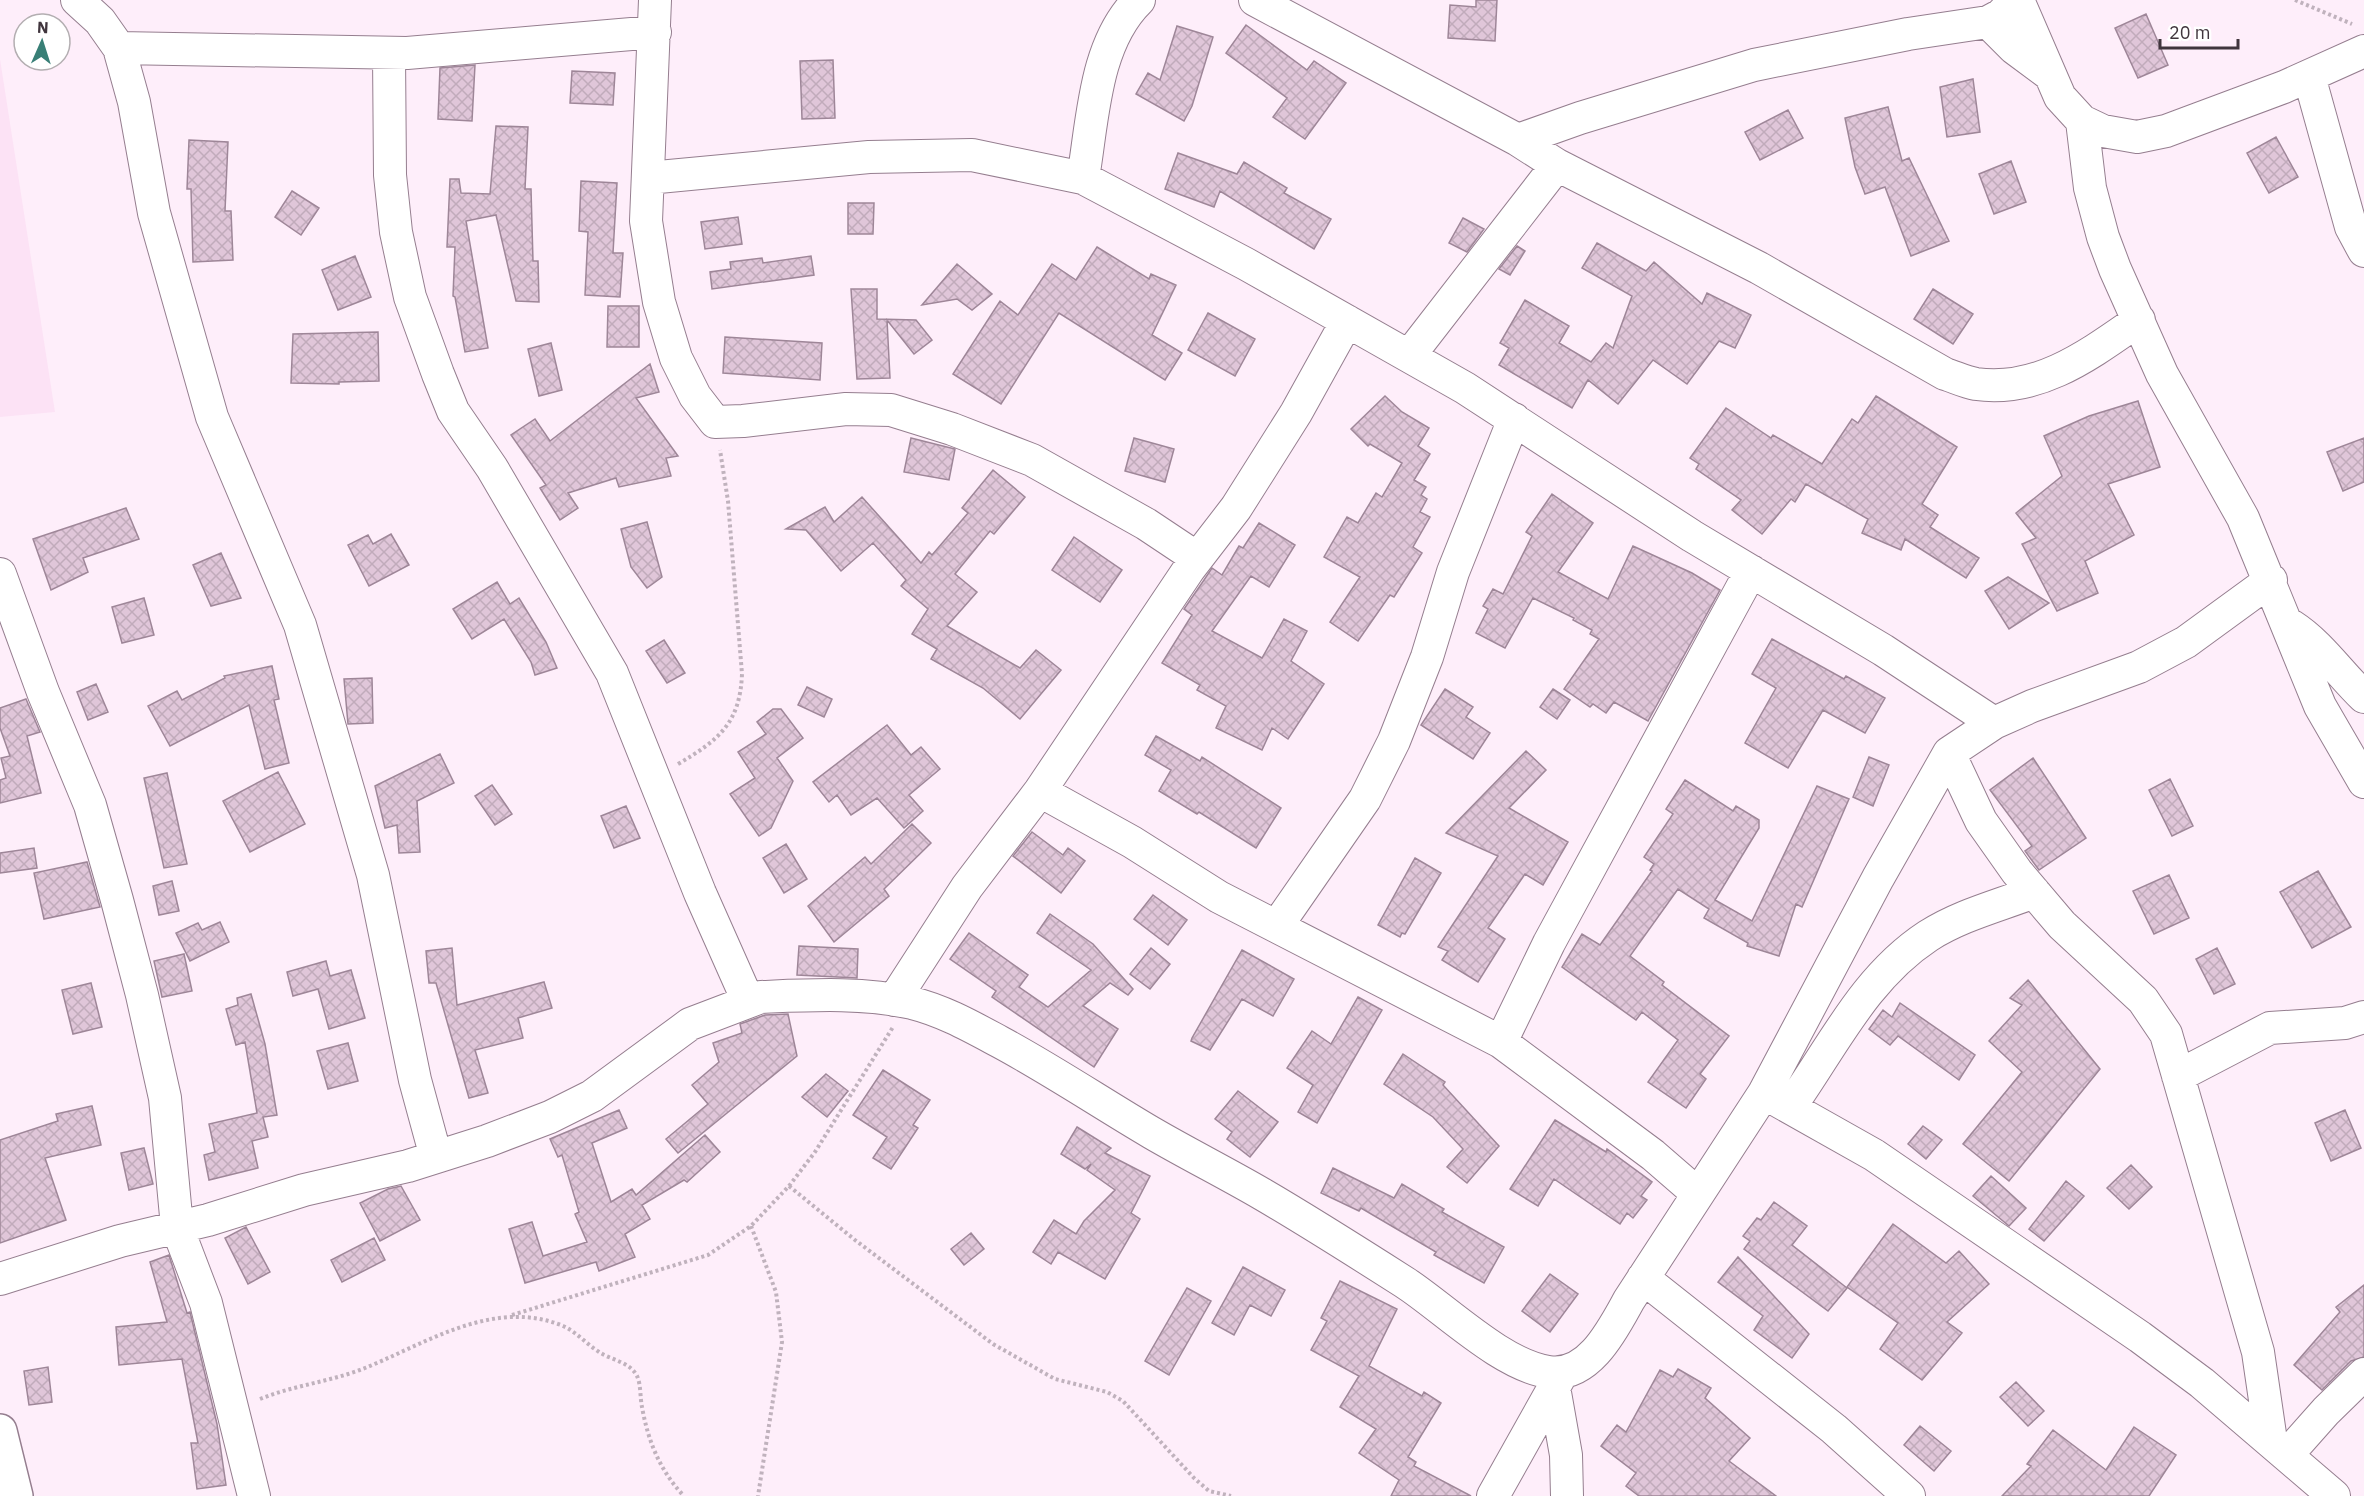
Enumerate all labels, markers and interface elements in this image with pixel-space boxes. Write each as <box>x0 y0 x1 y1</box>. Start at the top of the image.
north arrow <box>12 12 72 72</box>
scale bar <box>2160 12 2238 50</box>
text: N <box>36 17 49 37</box>
text: 20 m <box>2169 21 2211 44</box>

